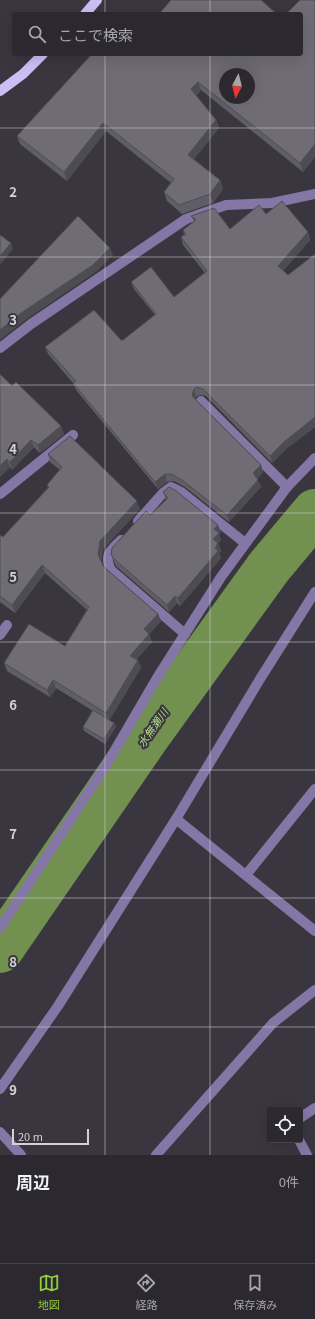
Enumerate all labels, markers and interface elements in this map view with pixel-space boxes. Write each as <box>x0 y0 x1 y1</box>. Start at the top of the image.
search box <box>12 12 303 56</box>
icon: search <box>26 23 48 45</box>
text: ここで検索 <box>58 24 133 45</box>
north arrow <box>219 68 255 104</box>
text: 2 <box>9 182 17 201</box>
text: 3 <box>9 310 17 329</box>
text: 4 <box>9 439 17 458</box>
text: 5 <box>9 567 17 586</box>
text: 6 <box>9 695 17 714</box>
water label: 水無瀬川 <box>133 704 172 750</box>
text: 7 <box>9 824 17 843</box>
text: 8 <box>9 952 17 971</box>
text: 9 <box>9 1080 17 1099</box>
map controls <box>267 1107 303 1143</box>
button: locate <box>267 1107 303 1143</box>
scale bar <box>12 1127 89 1146</box>
text: 20 m <box>18 1128 43 1144</box>
text: 周辺 <box>16 1169 50 1194</box>
text: 0件 <box>279 1172 299 1191</box>
tab: 地図 <box>38 1272 60 1312</box>
tab: 経路 <box>135 1272 157 1312</box>
tab: 保存済み <box>233 1272 277 1312</box>

